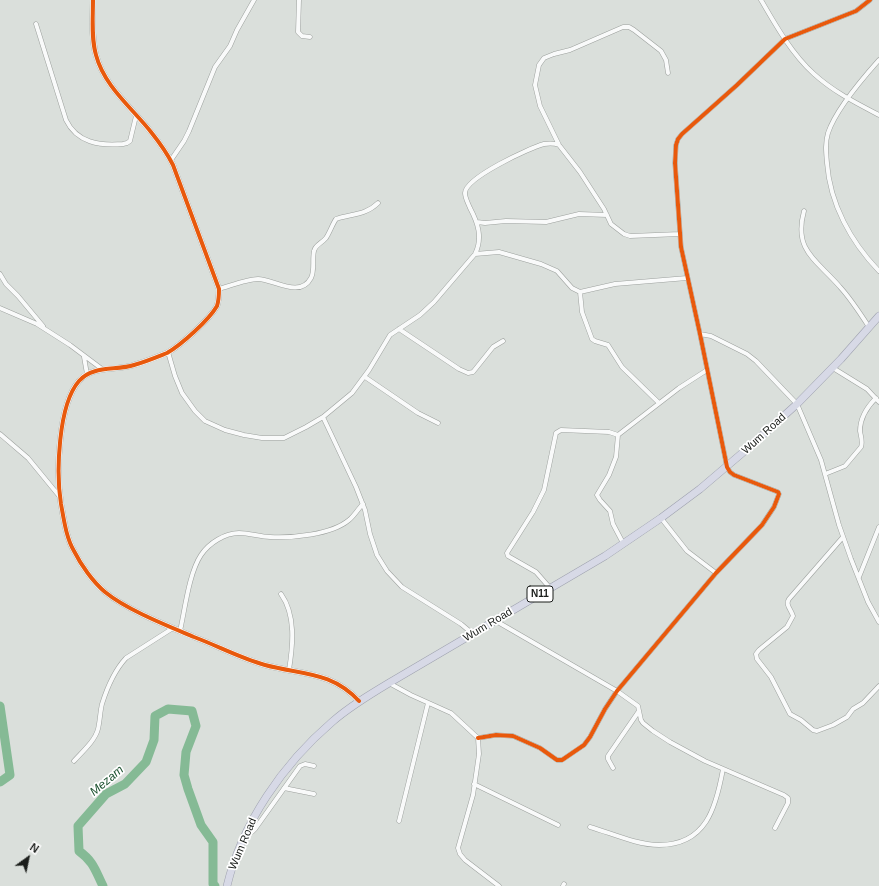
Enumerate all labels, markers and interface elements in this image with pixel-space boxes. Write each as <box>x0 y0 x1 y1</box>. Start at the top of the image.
street label: Wum Road <box>739 411 789 457</box>
road number: N11 <box>527 586 553 602</box>
street label: Wum Road <box>461 605 515 645</box>
water label: Mezam <box>87 763 127 799</box>
street label: Wum Road <box>226 816 260 872</box>
north arrow <box>8 838 48 878</box>
text: N <box>28 841 41 855</box>

